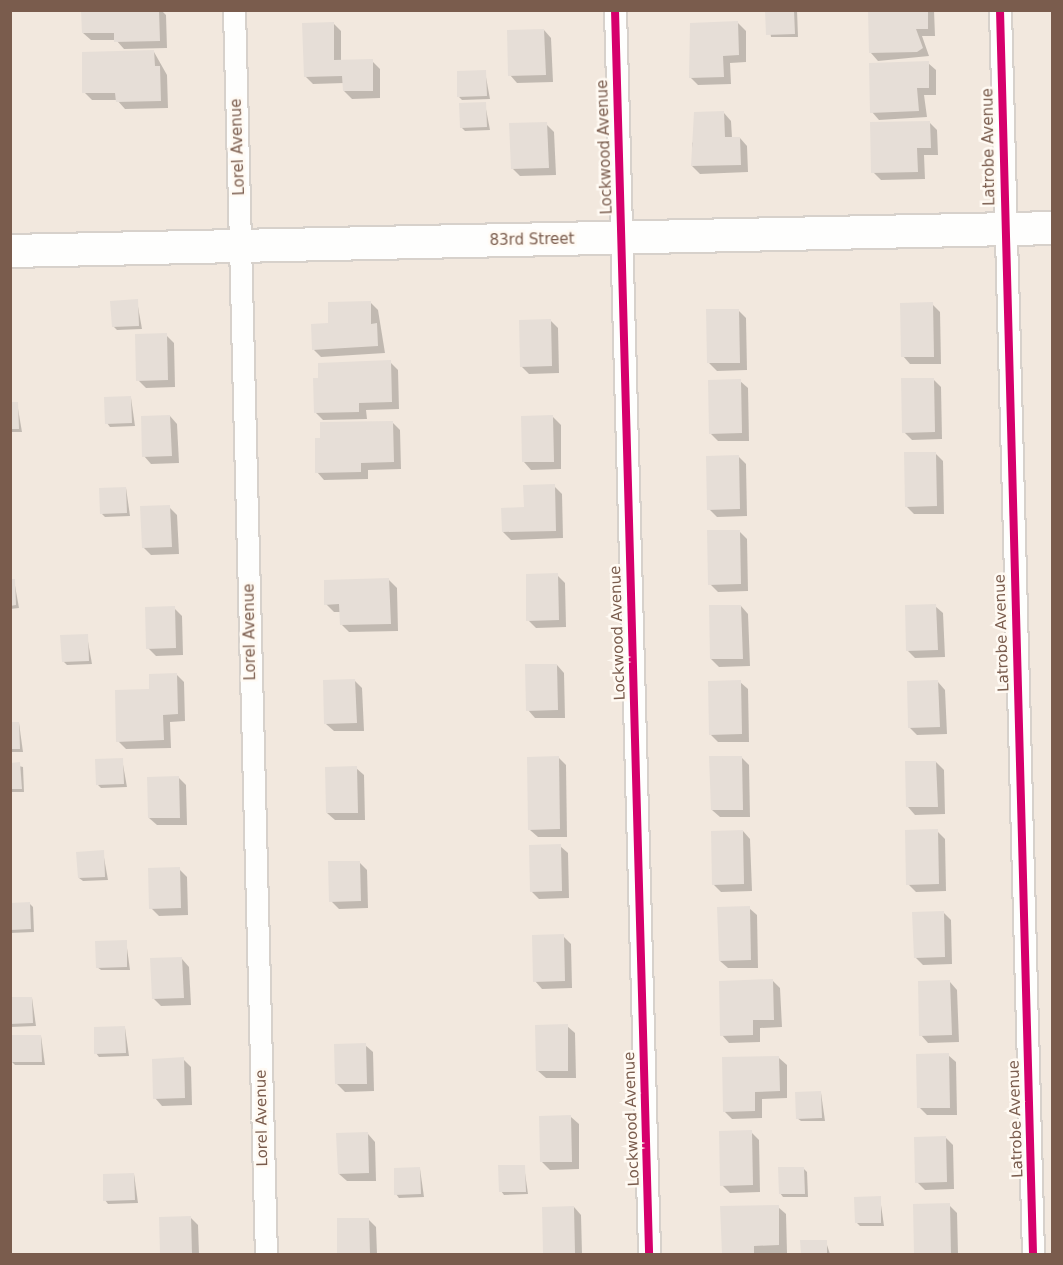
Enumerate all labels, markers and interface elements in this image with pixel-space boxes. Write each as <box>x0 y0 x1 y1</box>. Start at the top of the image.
street label: Lockwood Avenue <box>594 79 616 215</box>
street label: Latrobe Avenue <box>979 88 999 206</box>
street label: Lorel Avenue <box>227 98 249 196</box>
street label: 83rd Street <box>489 230 575 250</box>
street label: Lockwood Avenue <box>607 565 629 701</box>
street label: Latrobe Avenue <box>991 574 1013 692</box>
street label: Lorel Avenue <box>240 583 260 681</box>
street label: Lockwood Avenue <box>621 1051 643 1187</box>
street label: Latrobe Avenue <box>1005 1060 1027 1178</box>
street label: Lorel Avenue <box>252 1069 272 1167</box>

